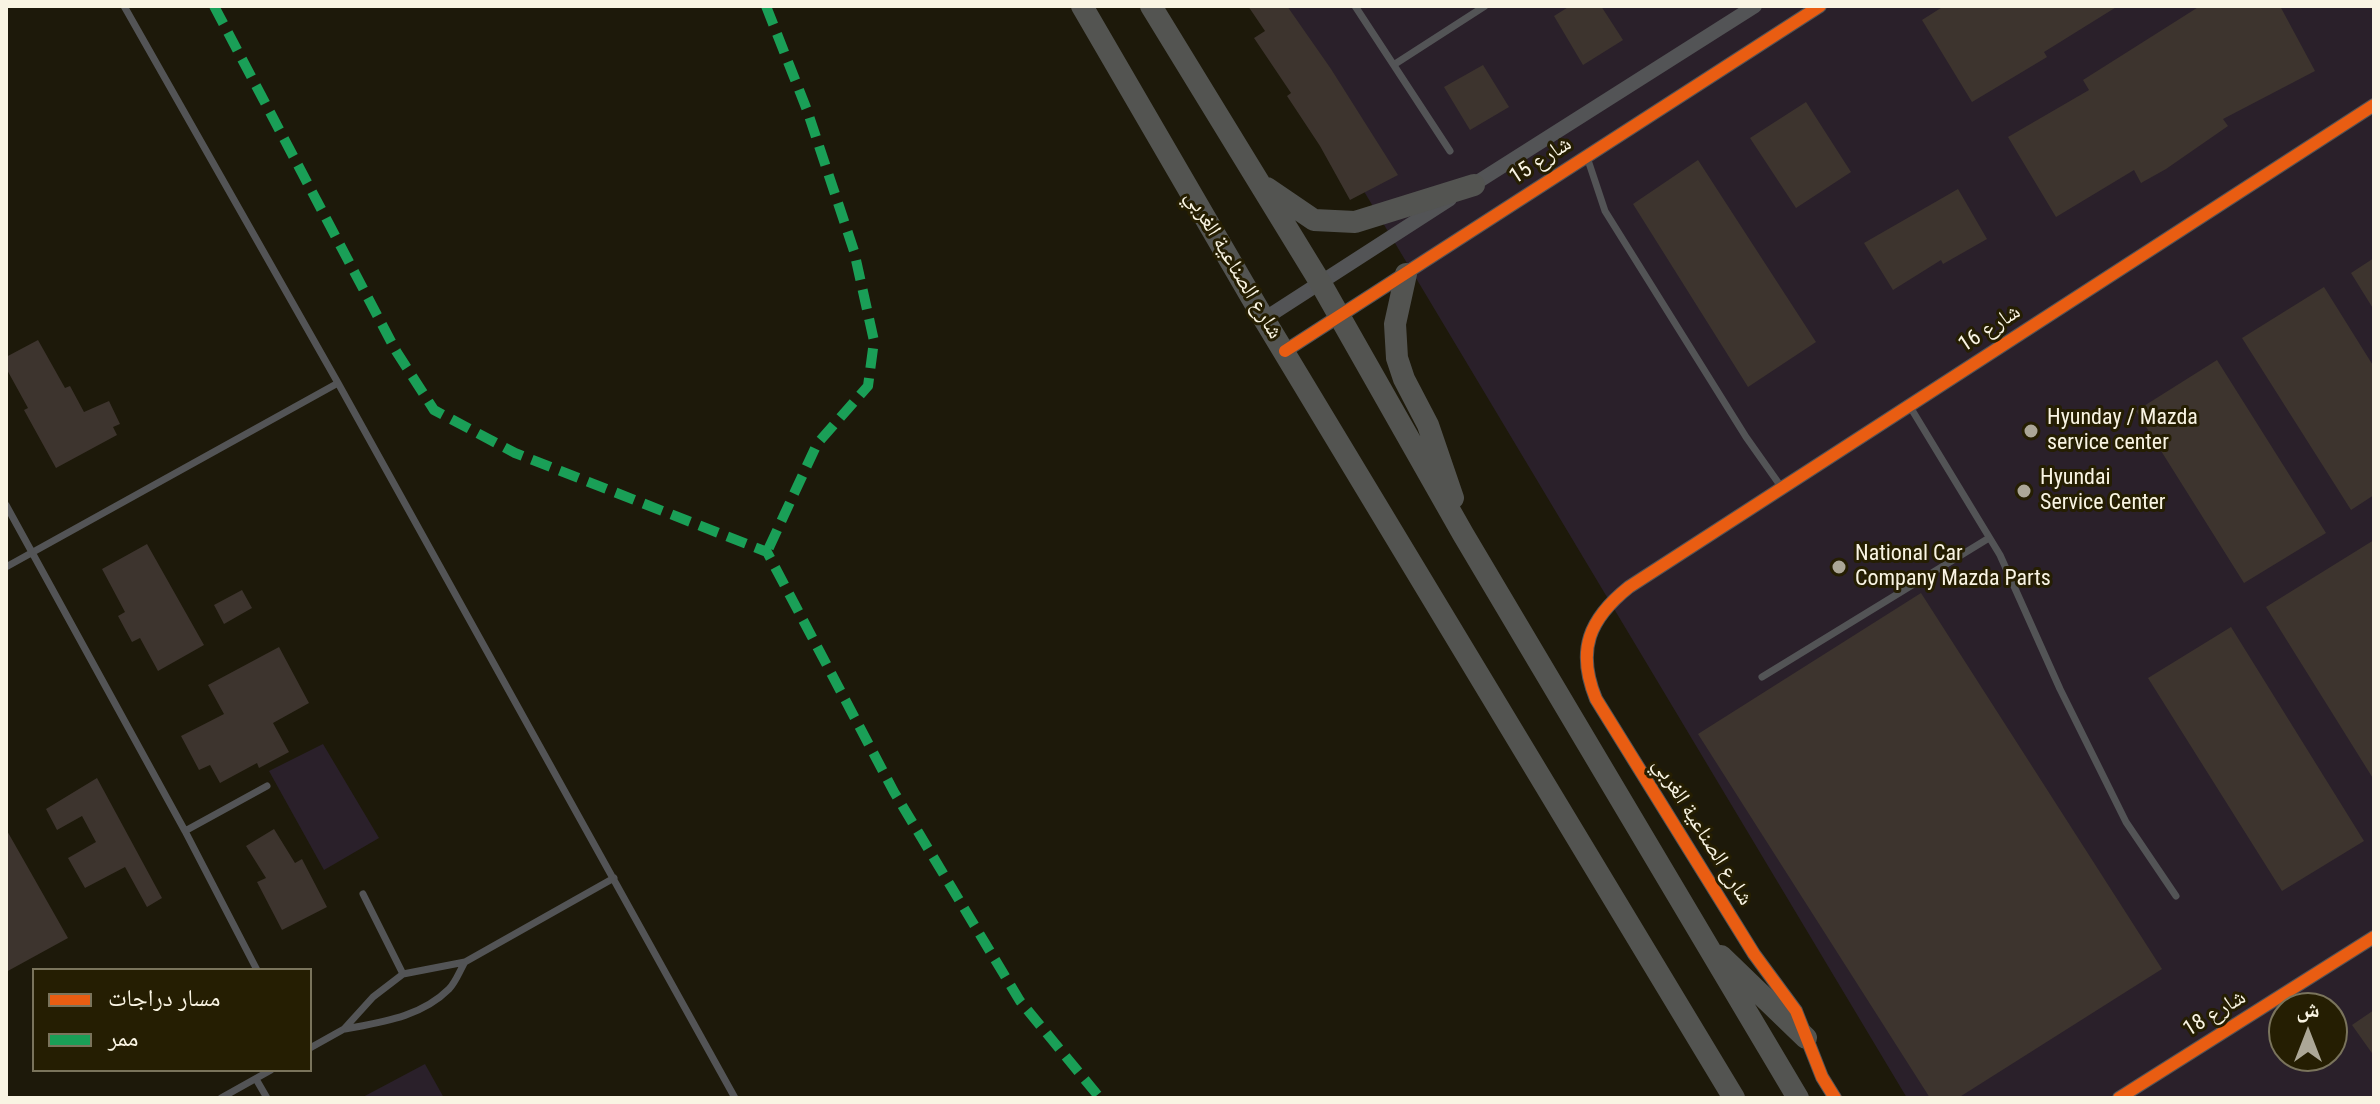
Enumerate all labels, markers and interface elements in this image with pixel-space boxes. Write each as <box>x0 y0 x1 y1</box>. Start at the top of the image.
street label: شارع 15 <box>1505 131 1577 191</box>
street label: شارع الصناعية الغربي <box>1178 186 1288 344</box>
street label: شارع 16 <box>1954 299 2026 359</box>
place label: Hyunday / Mazda service center <box>2047 405 2198 456</box>
marker: Hyunday / Mazda service center <box>2022 422 2040 440</box>
place label: Hyundai Service Center <box>2040 465 2166 516</box>
marker: Hyundai Service Center <box>2015 482 2033 500</box>
place label: National Car Company Mazda Parts <box>1855 541 2051 592</box>
marker: National Car Company Mazda Parts <box>1830 558 1848 576</box>
street label: شارع الصناعية الغربي <box>1646 753 1758 911</box>
legend <box>32 968 312 1072</box>
text: مسار دراجات <box>108 984 220 1012</box>
street label: شارع 18 <box>2179 985 2251 1043</box>
north arrow <box>2268 992 2348 1072</box>
text: ش <box>2296 997 2320 1022</box>
text: ممر <box>108 1024 139 1052</box>

